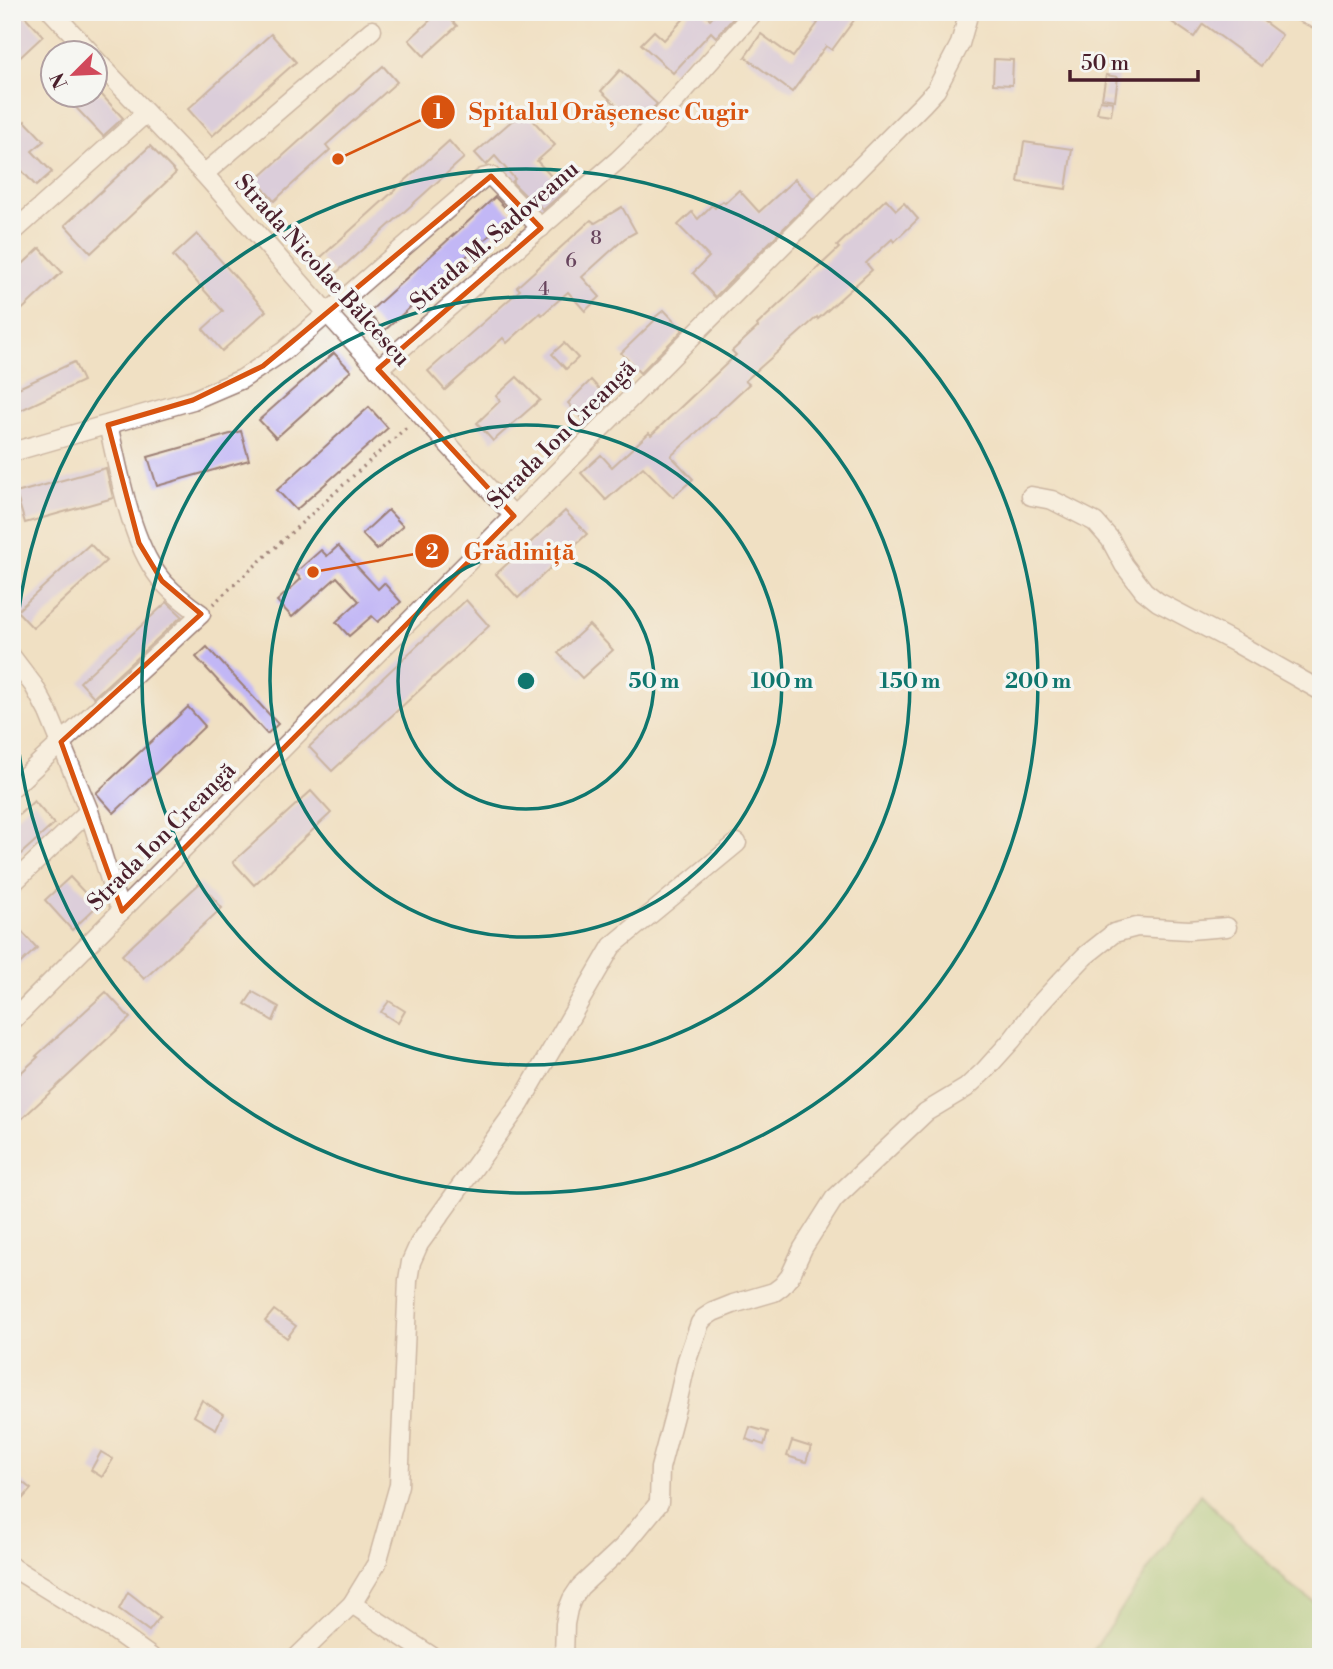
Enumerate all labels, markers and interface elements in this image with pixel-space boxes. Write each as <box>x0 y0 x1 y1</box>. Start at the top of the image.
north arrow <box>38 38 108 108</box>
scale bar <box>1070 38 1198 82</box>
text: 50 m <box>1081 51 1129 77</box>
text: N <box>45 69 73 92</box>
callout: Spitalul Orășenesc Cugir <box>420 89 764 134</box>
text: Spitalul Orășenesc Cugir <box>469 98 749 128</box>
text: 1 <box>433 100 443 126</box>
street label: Strada M. Sadoveanu <box>405 155 585 317</box>
street label: Strada Nicolae Bălcescu <box>229 169 416 373</box>
house number: 8 <box>590 226 602 250</box>
house number: 6 <box>565 249 577 273</box>
house number: 4 <box>538 277 550 301</box>
street label: Strada Ion Creangă <box>482 354 642 515</box>
callout: Grădiniță <box>414 529 588 574</box>
text: Grădiniță <box>463 538 576 568</box>
text: 2 <box>425 540 439 566</box>
centre of rings <box>514 669 538 693</box>
text: 50 m <box>629 669 679 695</box>
text: 100 m <box>751 669 813 695</box>
text: 150 m <box>880 669 940 695</box>
text: 200 m <box>1005 669 1071 695</box>
street label: Strada Ion Creangă <box>82 756 242 917</box>

